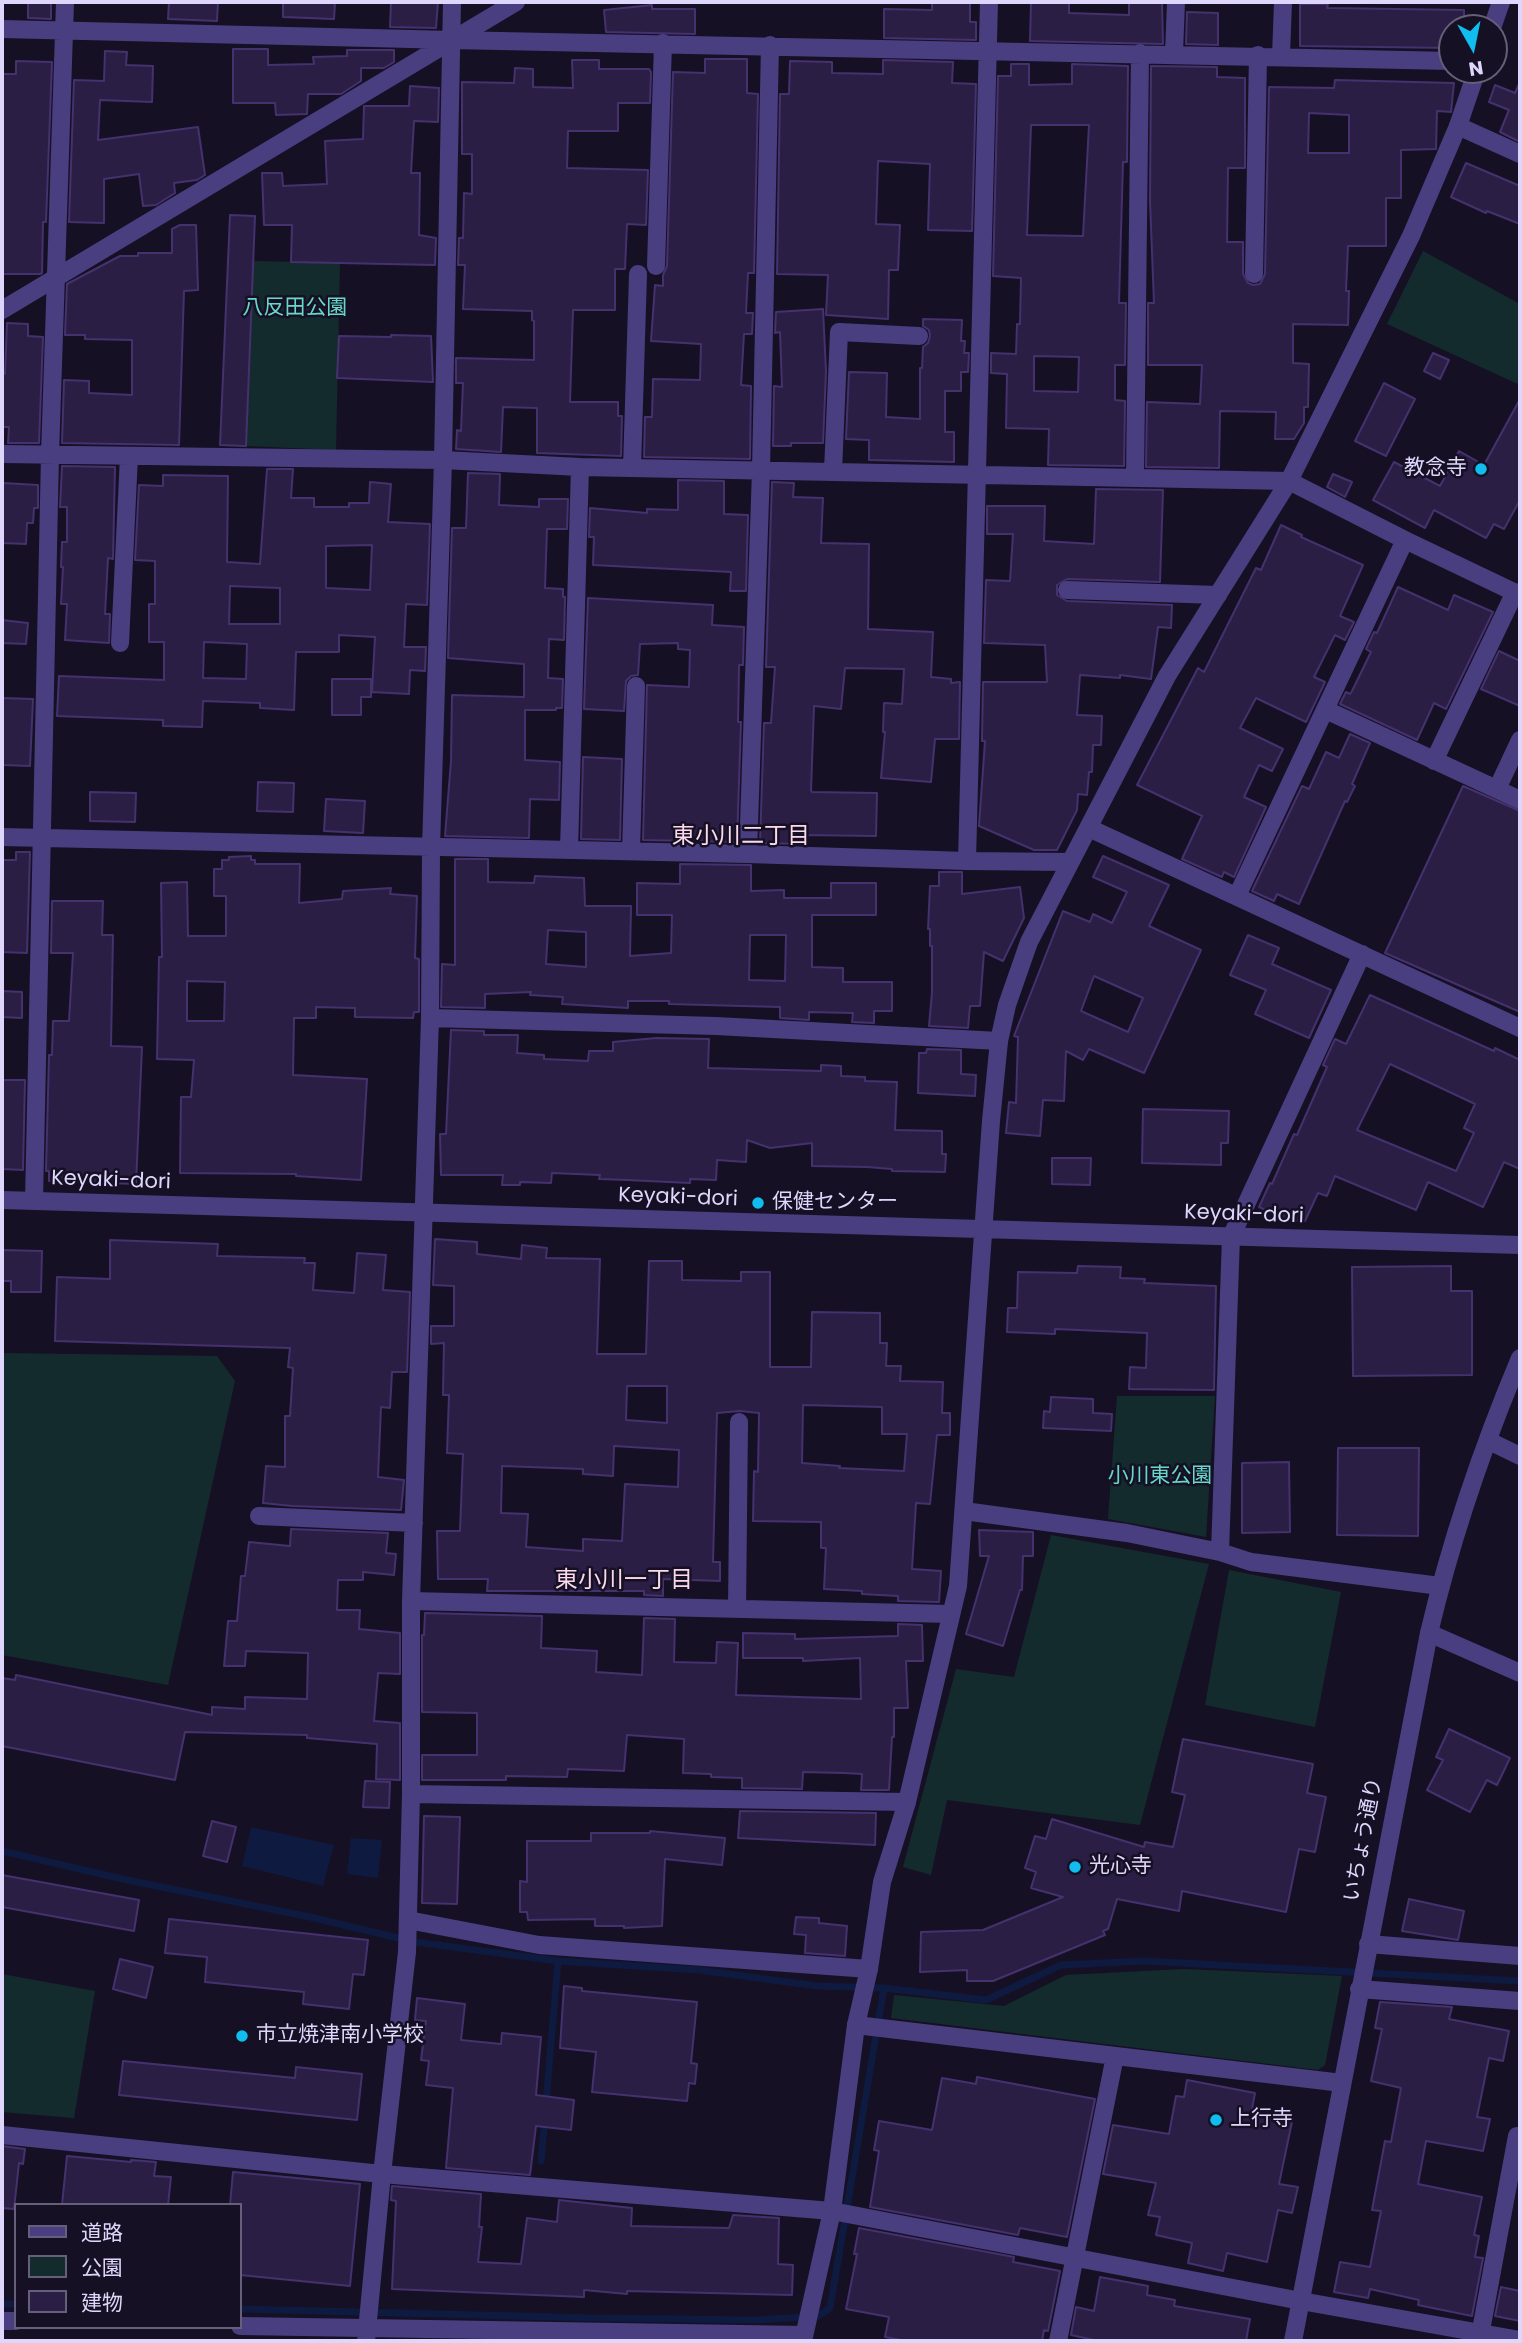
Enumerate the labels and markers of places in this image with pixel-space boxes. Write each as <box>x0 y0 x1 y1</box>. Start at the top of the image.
place label: 教念寺 <box>1404 456 1467 482</box>
marker: 教念寺 <box>1473 461 1489 477</box>
place label: 保健センター <box>772 1190 898 1216</box>
marker: 保健センター <box>750 1195 766 1211</box>
place label: 光心寺 <box>1089 1854 1152 1880</box>
marker: 光心寺 <box>1067 1859 1083 1875</box>
place label: 市立焼津南小学校 <box>256 2023 424 2049</box>
marker: 市立焼津南小学校 <box>234 2028 250 2044</box>
place label: 上行寺 <box>1230 2107 1293 2133</box>
marker: 上行寺 <box>1208 2112 1224 2128</box>

